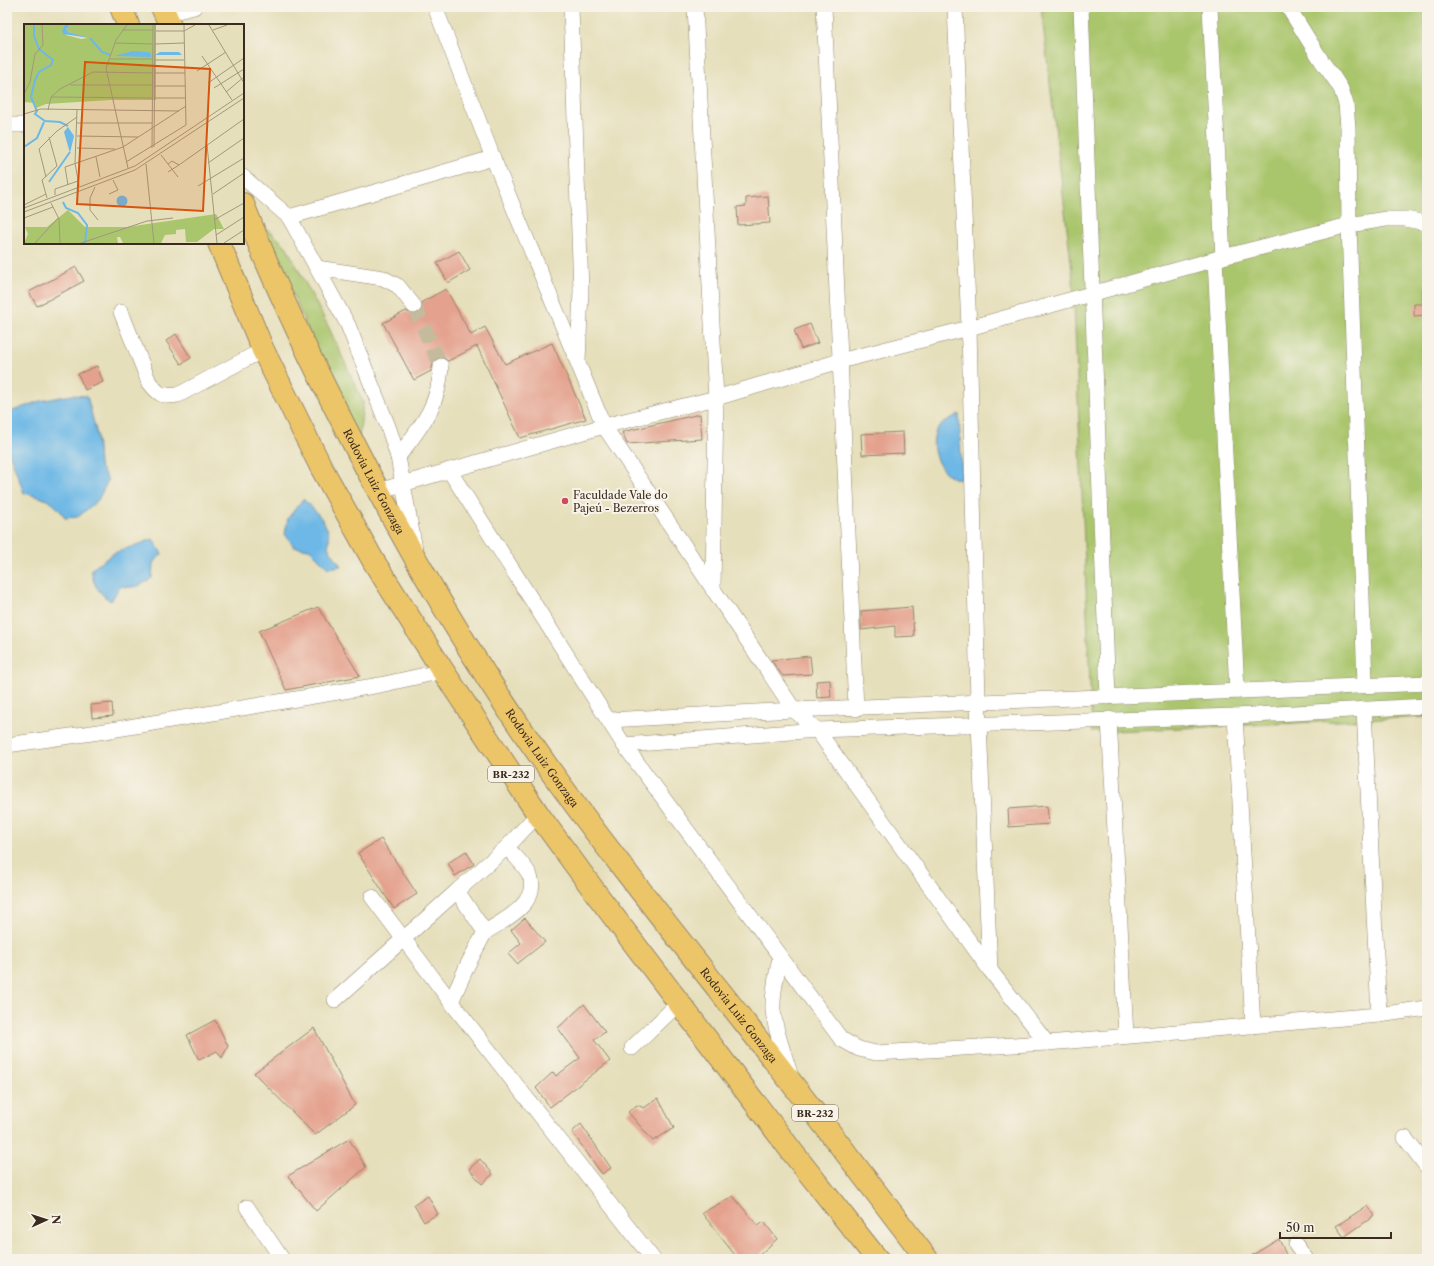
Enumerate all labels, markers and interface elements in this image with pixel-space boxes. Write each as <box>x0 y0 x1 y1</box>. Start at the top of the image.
inset map <box>24 24 244 244</box>
street label: Rodovia Luiz Gonzaga <box>340 426 408 537</box>
place label: Faculdade Vale do Pajeú - Bezerros <box>573 488 668 515</box>
marker: Faculdade Vale do Pajeú - Bezerros <box>560 496 570 506</box>
street label: Rodovia Luiz Gonzaga <box>503 706 582 810</box>
road number: BR-232 <box>488 766 534 782</box>
street label: Rodovia Luiz Gonzaga <box>697 965 781 1066</box>
road number: BR-232 <box>792 1105 838 1121</box>
north arrow <box>26 1200 66 1240</box>
text: N <box>49 1214 63 1225</box>
scale bar <box>1280 1214 1391 1240</box>
text: 50 m <box>1286 1220 1315 1235</box>

